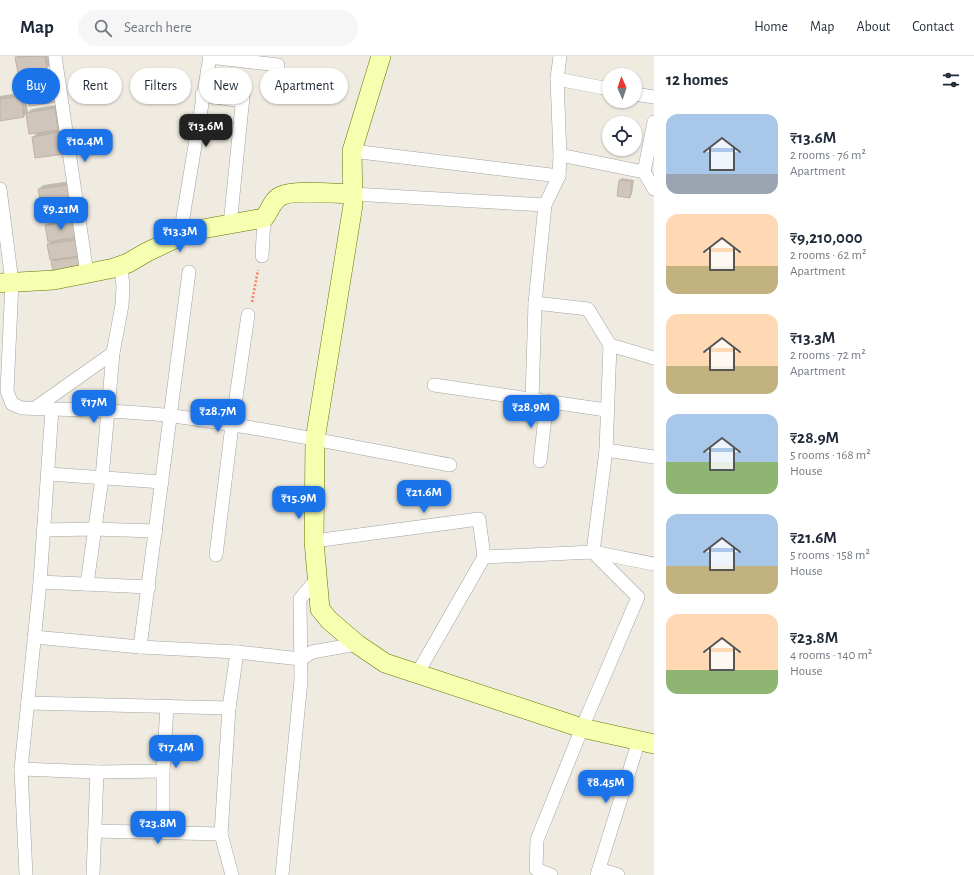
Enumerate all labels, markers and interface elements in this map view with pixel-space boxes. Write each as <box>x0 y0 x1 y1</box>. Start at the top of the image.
search box <box>78 10 358 46</box>
icon: search <box>92 17 114 39</box>
text: Map <box>20 18 54 37</box>
text: Search here <box>124 20 192 35</box>
text: Home <box>754 20 788 34</box>
text: Map <box>810 20 834 34</box>
text: About <box>856 20 890 34</box>
text: Contact <box>912 20 954 34</box>
chip: Buy <box>12 68 60 104</box>
chip: Rent <box>68 68 122 104</box>
chip: Filters <box>130 68 191 104</box>
chip: New <box>199 68 252 104</box>
chip: Apartment <box>260 68 348 104</box>
north arrow <box>602 68 642 108</box>
map controls <box>602 68 642 156</box>
icon: filters <box>940 69 962 91</box>
text: 12 homes <box>666 71 728 88</box>
pin: ₹13.6M <box>173 114 239 148</box>
button: locate <box>602 116 642 156</box>
text: ₹13.6M <box>188 120 224 133</box>
pin: ₹10.4M <box>52 129 118 163</box>
text: ₹13.6M <box>790 129 836 146</box>
icon: home <box>698 130 746 178</box>
text: ₹10.4M <box>67 135 103 148</box>
text: 2 rooms · 76 m² <box>790 149 866 162</box>
text: Apartment <box>790 165 845 178</box>
pin: ₹9.21M <box>28 197 94 231</box>
text: ₹9.21M <box>43 203 79 216</box>
pin: ₹13.3M <box>147 219 213 253</box>
text: ₹13.3M <box>163 225 197 238</box>
text: ₹9,210,000 <box>790 229 863 246</box>
icon: home <box>698 230 746 278</box>
text: 2 rooms · 62 m² <box>790 249 866 262</box>
text: Apartment <box>790 265 845 278</box>
text: ₹13.3M <box>790 329 835 346</box>
icon: home <box>698 330 746 378</box>
text: 2 rooms · 72 m² <box>790 349 866 362</box>
text: Apartment <box>790 365 845 378</box>
pin: ₹17M <box>70 390 118 424</box>
pin: ₹28.9M <box>498 395 564 429</box>
text: ₹17M <box>81 396 107 409</box>
pin: ₹28.7M <box>185 399 251 433</box>
text: ₹28.9M <box>512 401 550 414</box>
text: ₹28.7M <box>200 405 236 418</box>
text: ₹28.9M <box>790 429 839 446</box>
icon: home <box>698 430 746 478</box>
text: 5 rooms · 168 m² <box>790 449 871 462</box>
text: House <box>790 465 822 478</box>
pin: ₹21.6M <box>391 480 457 514</box>
pin: ₹15.9M <box>266 486 332 520</box>
text: ₹21.6M <box>406 486 442 499</box>
text: ₹15.9M <box>281 492 317 505</box>
text: ₹21.6M <box>790 529 837 546</box>
icon: home <box>698 530 746 578</box>
text: 5 rooms · 158 m² <box>790 549 870 562</box>
text: House <box>790 565 822 578</box>
text: ₹23.8M <box>790 629 838 646</box>
icon: home <box>698 630 746 678</box>
text: 4 rooms · 140 m² <box>790 649 872 662</box>
text: House <box>790 665 822 678</box>
pin: ₹17.4M <box>143 735 209 769</box>
text: ₹17.4M <box>158 741 194 754</box>
pin: ₹8.45M <box>573 770 639 804</box>
text: ₹8.45M <box>587 776 625 789</box>
pin: ₹23.8M <box>125 811 191 845</box>
text: ₹23.8M <box>140 817 176 830</box>

